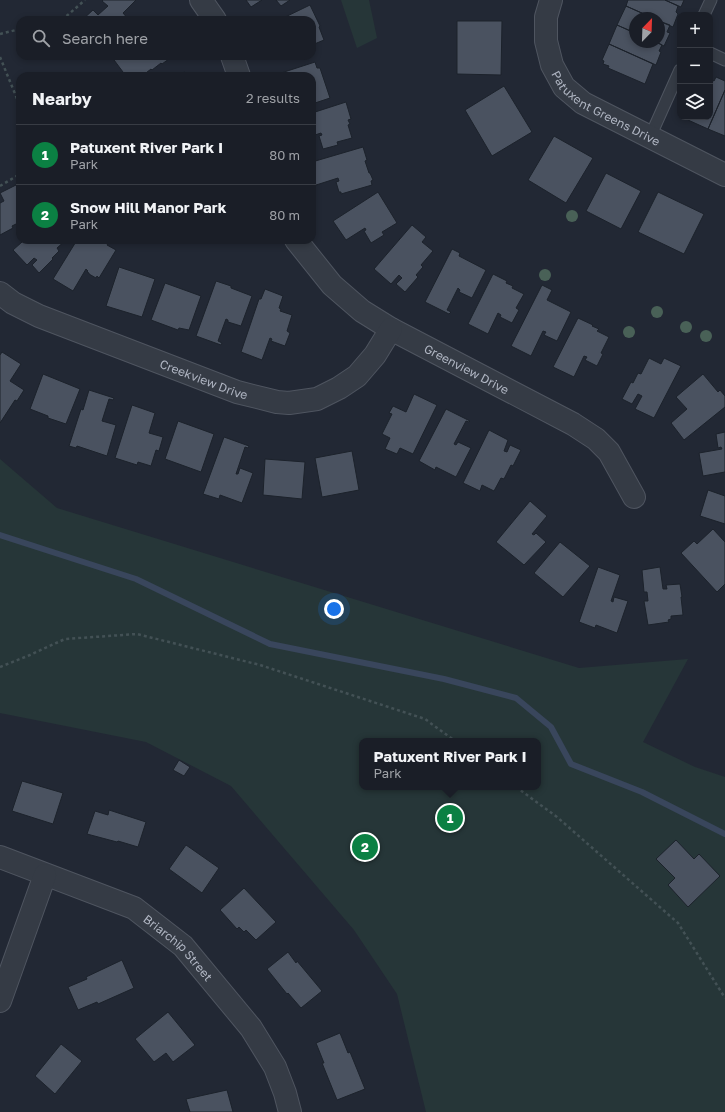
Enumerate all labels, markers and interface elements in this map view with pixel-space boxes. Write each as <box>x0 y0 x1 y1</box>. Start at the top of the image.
north arrow <box>629 12 665 48</box>
map controls <box>677 12 713 120</box>
button: + <box>677 12 713 48</box>
search box <box>16 16 316 60</box>
icon: search <box>30 27 52 49</box>
text: Search here <box>62 29 148 47</box>
button: − <box>677 48 713 84</box>
street label: Patuxent Greens Drive <box>549 68 663 149</box>
button: layers <box>677 84 713 120</box>
text: Nearby <box>32 88 92 109</box>
text: 2 results <box>246 90 300 106</box>
text: Patuxent River Park I <box>70 138 223 156</box>
text: 1 <box>42 147 48 163</box>
text: 80 m <box>269 147 300 163</box>
text: Park <box>70 156 98 172</box>
text: Snow Hill Manor Park <box>70 198 226 216</box>
text: 2 <box>41 207 49 223</box>
text: 80 m <box>269 207 300 223</box>
text: Park <box>70 216 98 232</box>
street label: Greenview Drive <box>422 340 512 397</box>
street label: Creekview Drive <box>158 356 249 402</box>
your location <box>324 599 344 619</box>
popup <box>359 738 541 790</box>
text: Patuxent River Park I <box>373 747 527 765</box>
text: Park <box>373 765 402 781</box>
pin: 1 <box>437 803 463 833</box>
pin: 2 <box>352 832 378 862</box>
street label: Briarchip Street <box>141 911 216 984</box>

